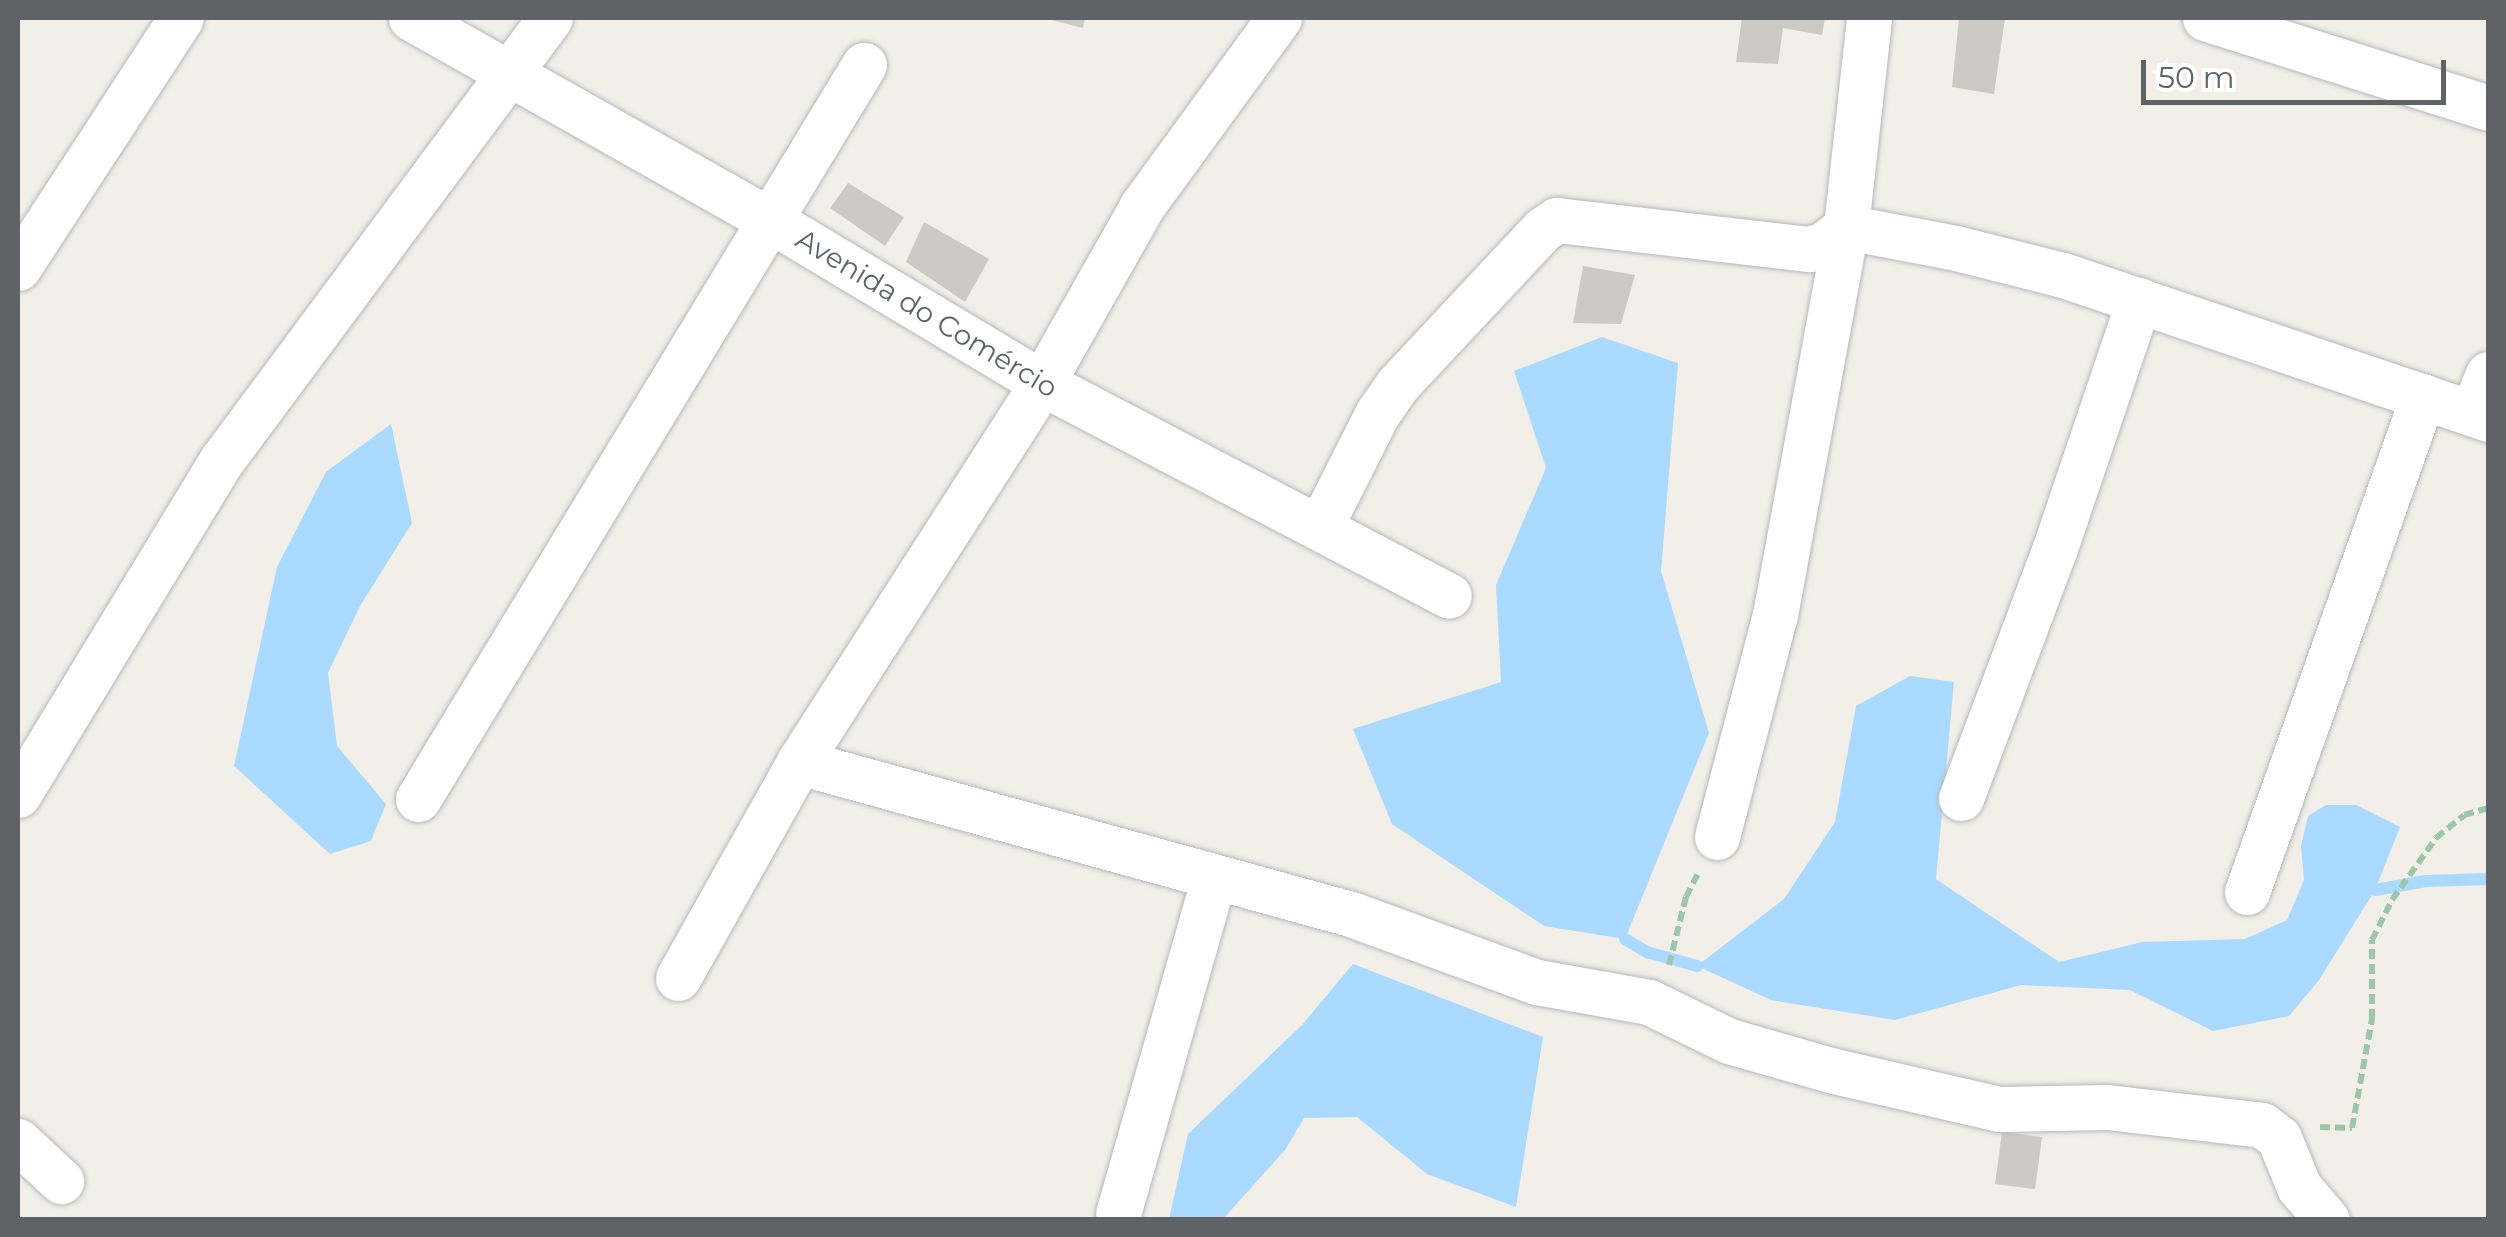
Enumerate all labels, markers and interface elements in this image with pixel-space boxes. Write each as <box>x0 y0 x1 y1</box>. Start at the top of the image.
scale bar <box>2146 40 2451 102</box>
text: 50 m <box>2158 59 2235 96</box>
street label: Avenida do Comércio <box>790 222 1064 404</box>

